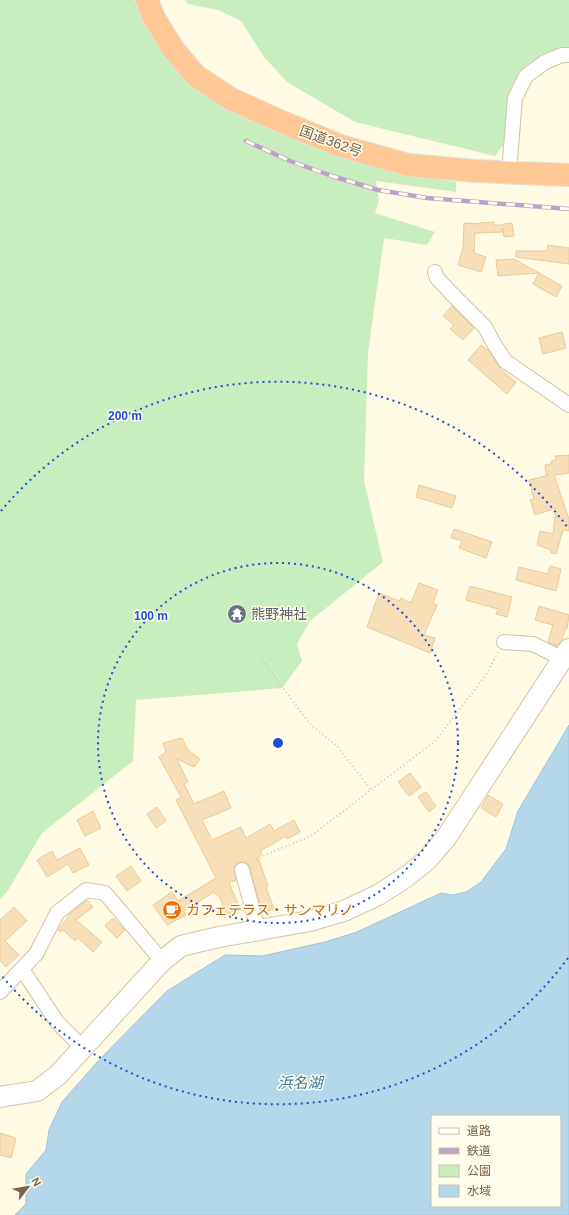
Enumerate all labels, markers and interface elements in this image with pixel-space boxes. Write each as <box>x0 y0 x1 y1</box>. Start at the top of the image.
street label: 国道362号 <box>298 122 364 160</box>
text: 200 m <box>108 409 142 423</box>
temple icon: 熊野神社 <box>226 603 248 625</box>
place label: 熊野神社 <box>251 606 307 622</box>
text: 100 m <box>134 609 168 623</box>
centre of rings <box>271 736 285 750</box>
cafe icon: カフェテラス・サンマリノ <box>161 899 183 921</box>
place label: カフェテラス・サンマリノ <box>186 902 354 918</box>
water label: 浜名湖 <box>277 1074 324 1091</box>
legend <box>431 1115 561 1207</box>
text: 道路 <box>467 1124 491 1138</box>
text: 鉄道 <box>467 1144 491 1158</box>
text: 公園 <box>467 1164 491 1178</box>
north arrow <box>8 1167 48 1207</box>
text: N <box>29 1175 44 1188</box>
text: 水域 <box>467 1184 491 1198</box>

